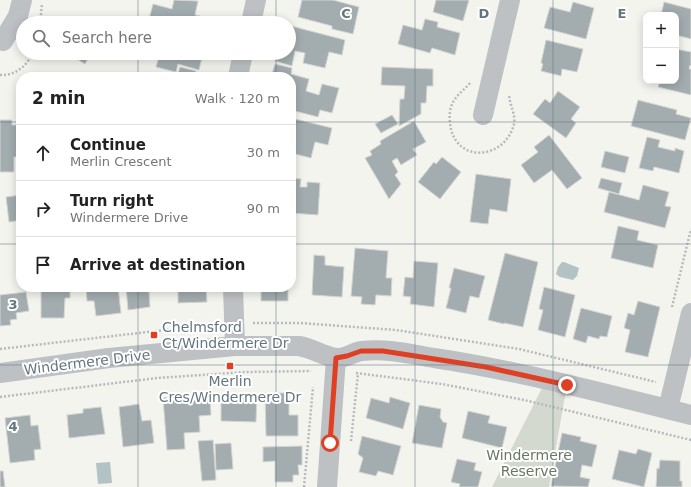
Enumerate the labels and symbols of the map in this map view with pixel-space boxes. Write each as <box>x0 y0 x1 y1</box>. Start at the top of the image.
text: C <box>341 6 351 21</box>
text: D <box>479 6 490 21</box>
text: E <box>618 6 626 21</box>
text: 3 <box>8 297 18 312</box>
place label: Chelmsford Ct/Windermere Dr <box>162 319 289 351</box>
marker: Chelmsford Ct/Windermere Dr <box>149 330 159 340</box>
street label: Windermere Drive <box>23 346 151 378</box>
marker: Merlin Cres/Windermere Dr <box>225 361 235 371</box>
place label: Merlin Cres/Windermere Dr <box>159 373 301 405</box>
route end <box>558 376 576 394</box>
text: 4 <box>8 419 18 434</box>
route start <box>321 434 339 452</box>
park label: Windermere Reserve <box>486 447 572 479</box>

